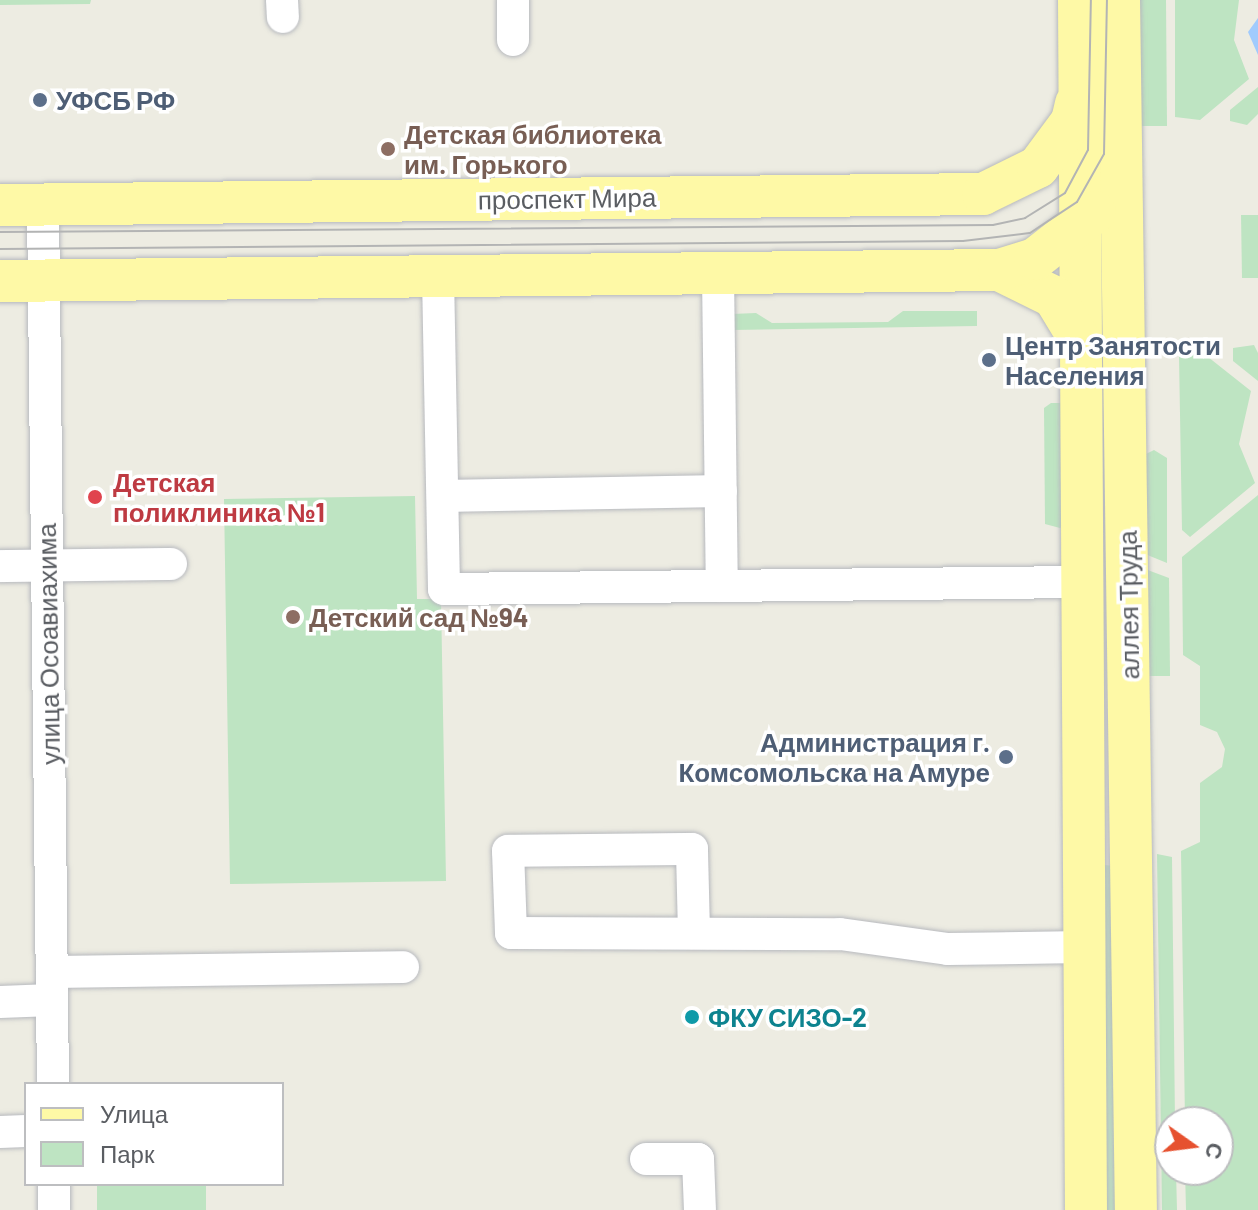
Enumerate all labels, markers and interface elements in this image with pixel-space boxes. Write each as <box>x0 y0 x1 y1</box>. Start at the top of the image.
place label: УФСБ РФ <box>56 84 175 116</box>
marker: УФСБ РФ <box>31 91 49 109</box>
place label: Детская библиотека им. Горького <box>404 118 662 180</box>
marker: Детская библиотека им. Горького <box>379 140 397 158</box>
street label: проспект Мира <box>478 181 656 215</box>
place label: Центр Занятости Населения <box>1005 329 1221 390</box>
marker: Центр Занятости Населения <box>980 351 998 369</box>
place label: Детская поликлиника №1 <box>113 466 325 528</box>
marker: Детская поликлиника №1 <box>84 486 106 508</box>
street label: улица Осоавиахима <box>30 523 66 765</box>
street label: аллея Труда <box>1111 530 1145 680</box>
place label: Детский сад №94 <box>309 601 528 633</box>
marker: Детский сад №94 <box>284 608 302 626</box>
place label: Администрация г. Комсомольска на Амуре <box>678 726 990 788</box>
marker: Администрация г. Комсомольска на Амуре <box>997 748 1015 766</box>
place label: ФКУ СИЗО-2 <box>708 1001 867 1033</box>
marker: ФКУ СИЗО-2 <box>683 1008 701 1026</box>
legend <box>24 1082 284 1186</box>
text: Улица <box>100 1099 168 1128</box>
north arrow <box>1154 1106 1234 1186</box>
text: Парк <box>100 1139 154 1168</box>
text: С <box>1201 1140 1230 1162</box>

